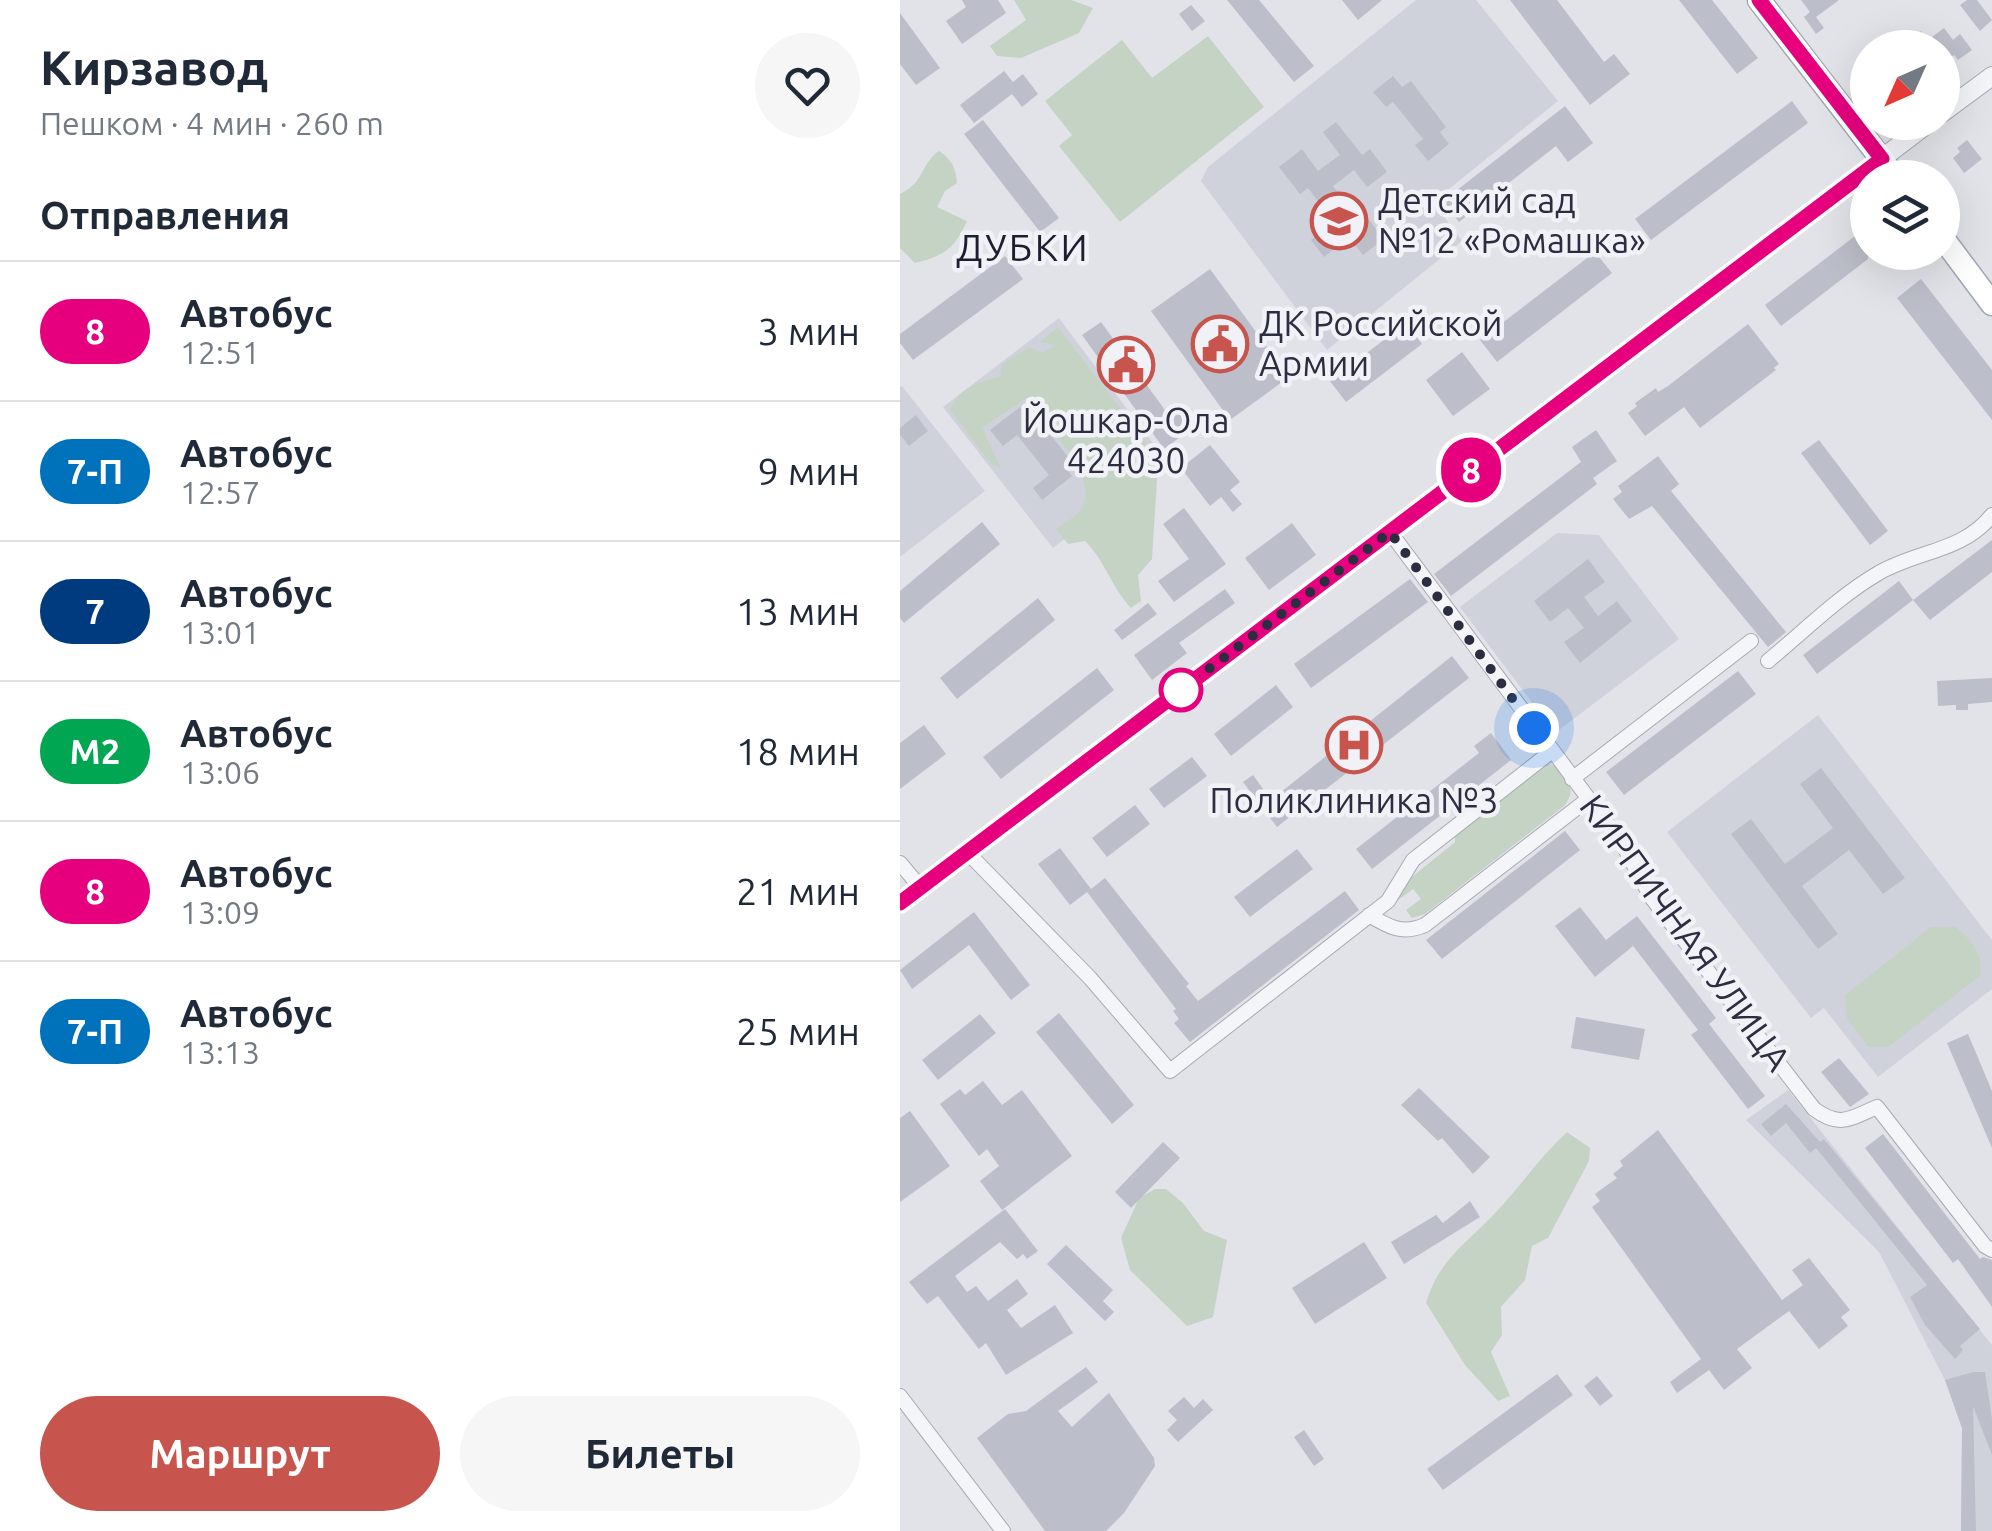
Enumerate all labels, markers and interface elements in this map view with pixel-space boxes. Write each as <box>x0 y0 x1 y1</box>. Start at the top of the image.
north arrow <box>1850 30 1960 140</box>
map controls <box>1850 30 1960 270</box>
button: heart <box>755 33 860 138</box>
text: Кирзавод <box>40 40 268 94</box>
text: Пешком · 4 мин · 260 m <box>40 105 384 141</box>
button: layers <box>1850 160 1960 270</box>
place label: Детский сад №12 «Ромашка» <box>1378 180 1646 260</box>
school or university icon: Детский сад №12 «Ромашка» <box>1309 191 1369 251</box>
text: Отправления <box>40 194 290 236</box>
district label: ДУБКИ <box>956 226 1090 268</box>
text: Автобус <box>180 292 333 334</box>
place label: ДК Российской Армии <box>1259 303 1503 383</box>
text: 3 мин <box>758 310 860 352</box>
text: 8 <box>85 311 105 351</box>
public building icon: ДК Российской Армии <box>1190 314 1250 374</box>
text: 12:51 <box>180 334 260 370</box>
public building icon: Йошкар-Ола 424030 <box>1096 335 1156 395</box>
place label: Йошкар-Ола 424030 <box>1023 400 1229 480</box>
text: Автобус <box>180 432 333 474</box>
line badge: 8 <box>1438 438 1504 502</box>
text: 9 мин <box>758 450 860 492</box>
text: 8 <box>1461 450 1481 490</box>
text: 7-П <box>67 451 123 491</box>
text: 12:57 <box>180 474 260 510</box>
text: Автобус <box>180 572 333 614</box>
text: 13 мин <box>736 590 860 632</box>
text: 7 <box>85 591 105 631</box>
text: 13:01 <box>180 614 260 650</box>
unlabelled marker <box>1160 669 1202 711</box>
your location <box>1509 703 1559 753</box>
text: Автобус <box>180 712 333 754</box>
hospital icon: Поликлиника №3 <box>1324 715 1384 775</box>
text: 18 мин <box>736 730 860 772</box>
text: М2 <box>70 731 120 771</box>
text: 13:06 <box>180 754 260 790</box>
place label: Поликлиника №3 <box>1209 780 1499 820</box>
street label: КИРПИЧНАЯ УЛИЦА <box>1572 787 1799 1078</box>
text: Автобус <box>180 852 333 894</box>
text: 21 мин <box>736 870 860 912</box>
text: 8 <box>85 871 105 911</box>
text: 13:09 <box>180 894 260 930</box>
text: Автобус <box>180 992 333 1034</box>
text: 25 мин <box>736 1010 860 1052</box>
text: 7-П <box>67 1011 123 1051</box>
text: 13:13 <box>180 1034 260 1070</box>
button: Маршрут <box>40 1396 440 1511</box>
button: Билеты <box>460 1396 860 1511</box>

